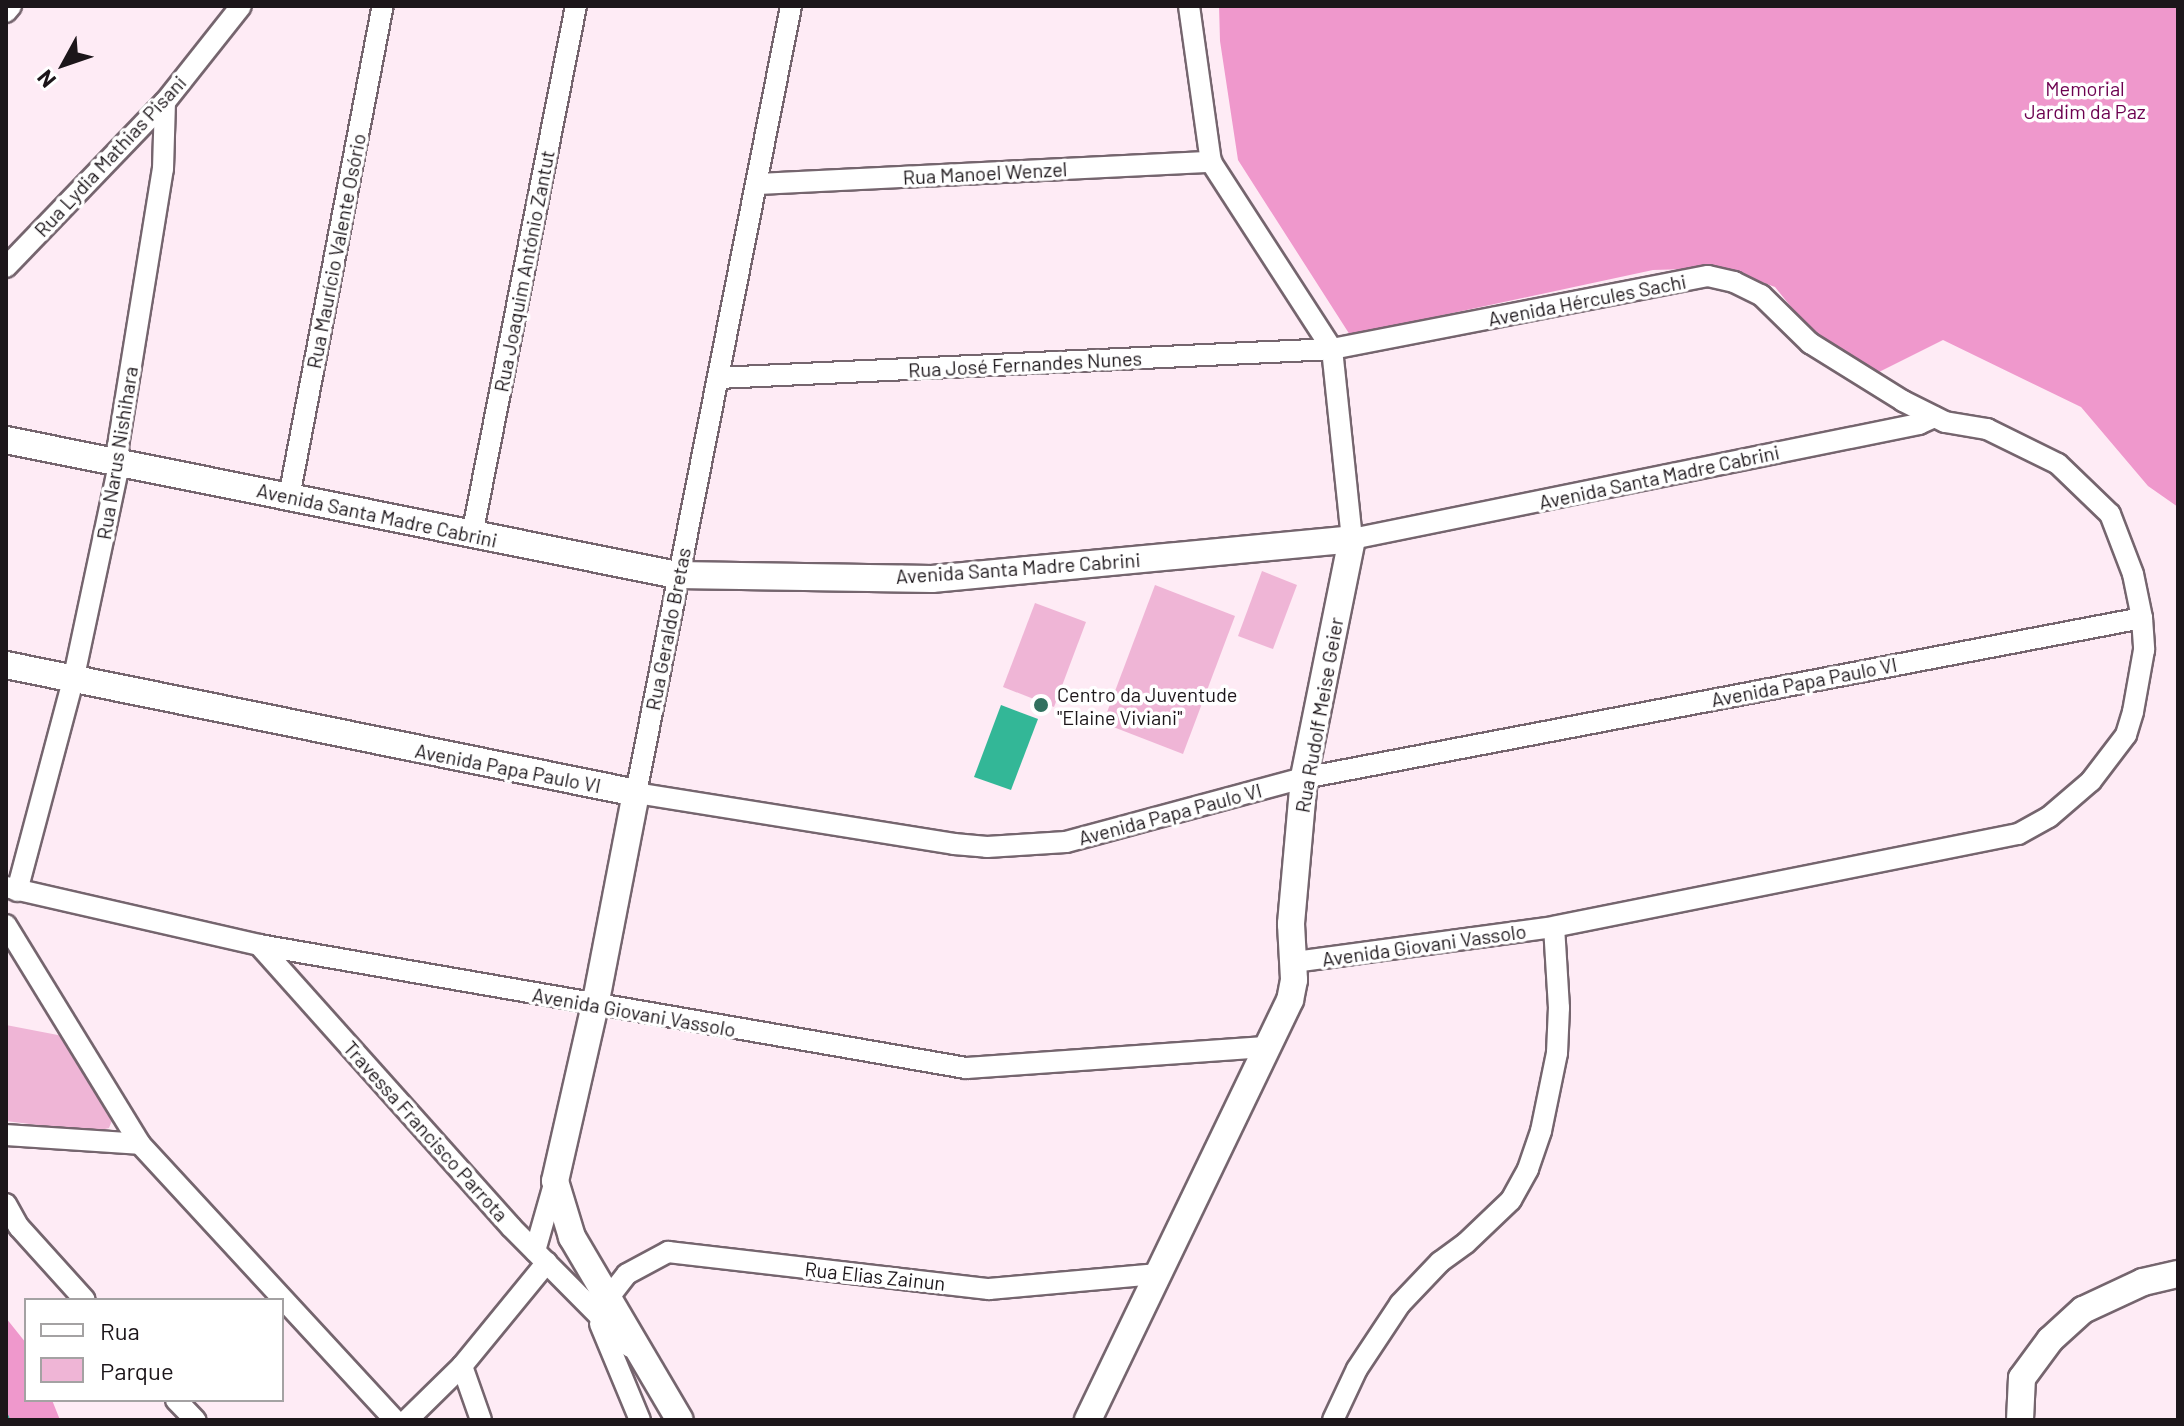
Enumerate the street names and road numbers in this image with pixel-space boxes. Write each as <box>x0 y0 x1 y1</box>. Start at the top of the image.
street label: Rua Lydia Mathias Pisani <box>29 70 191 242</box>
street label: Rua Maurício Valente Osório <box>301 131 371 371</box>
street label: Rua Joaquim António Zantut <box>489 148 559 394</box>
street label: Rua Manoel Wenzel <box>902 157 1068 189</box>
street label: Avenida Hércules Sachi <box>1486 269 1688 331</box>
street label: Rua José Fernandes Nunes <box>908 346 1142 382</box>
street label: Rua Narus Nishihara <box>91 365 143 541</box>
street label: Avenida Santa Madre Cabrini <box>1537 440 1781 514</box>
street label: Avenida Santa Madre Cabrini <box>255 478 499 552</box>
street label: Rua Geraldo Bretas <box>640 546 696 712</box>
street label: Avenida Santa Madre Cabrini <box>895 547 1141 589</box>
street label: Rua Rudolf Meise Geier <box>1290 615 1348 815</box>
street label: Avenida Papa Paulo VI <box>1709 652 1899 712</box>
street label: Avenida Papa Paulo VI <box>413 738 603 798</box>
street label: Avenida Papa Paulo VI <box>1076 778 1264 850</box>
street label: Avenida Giovani Vassolo <box>1320 919 1528 971</box>
street label: Avenida Giovani Vassolo <box>530 982 738 1042</box>
street label: Travessa Francisco Parrota <box>339 1036 513 1226</box>
street label: Rua Elias Zainun <box>803 1257 947 1295</box>

